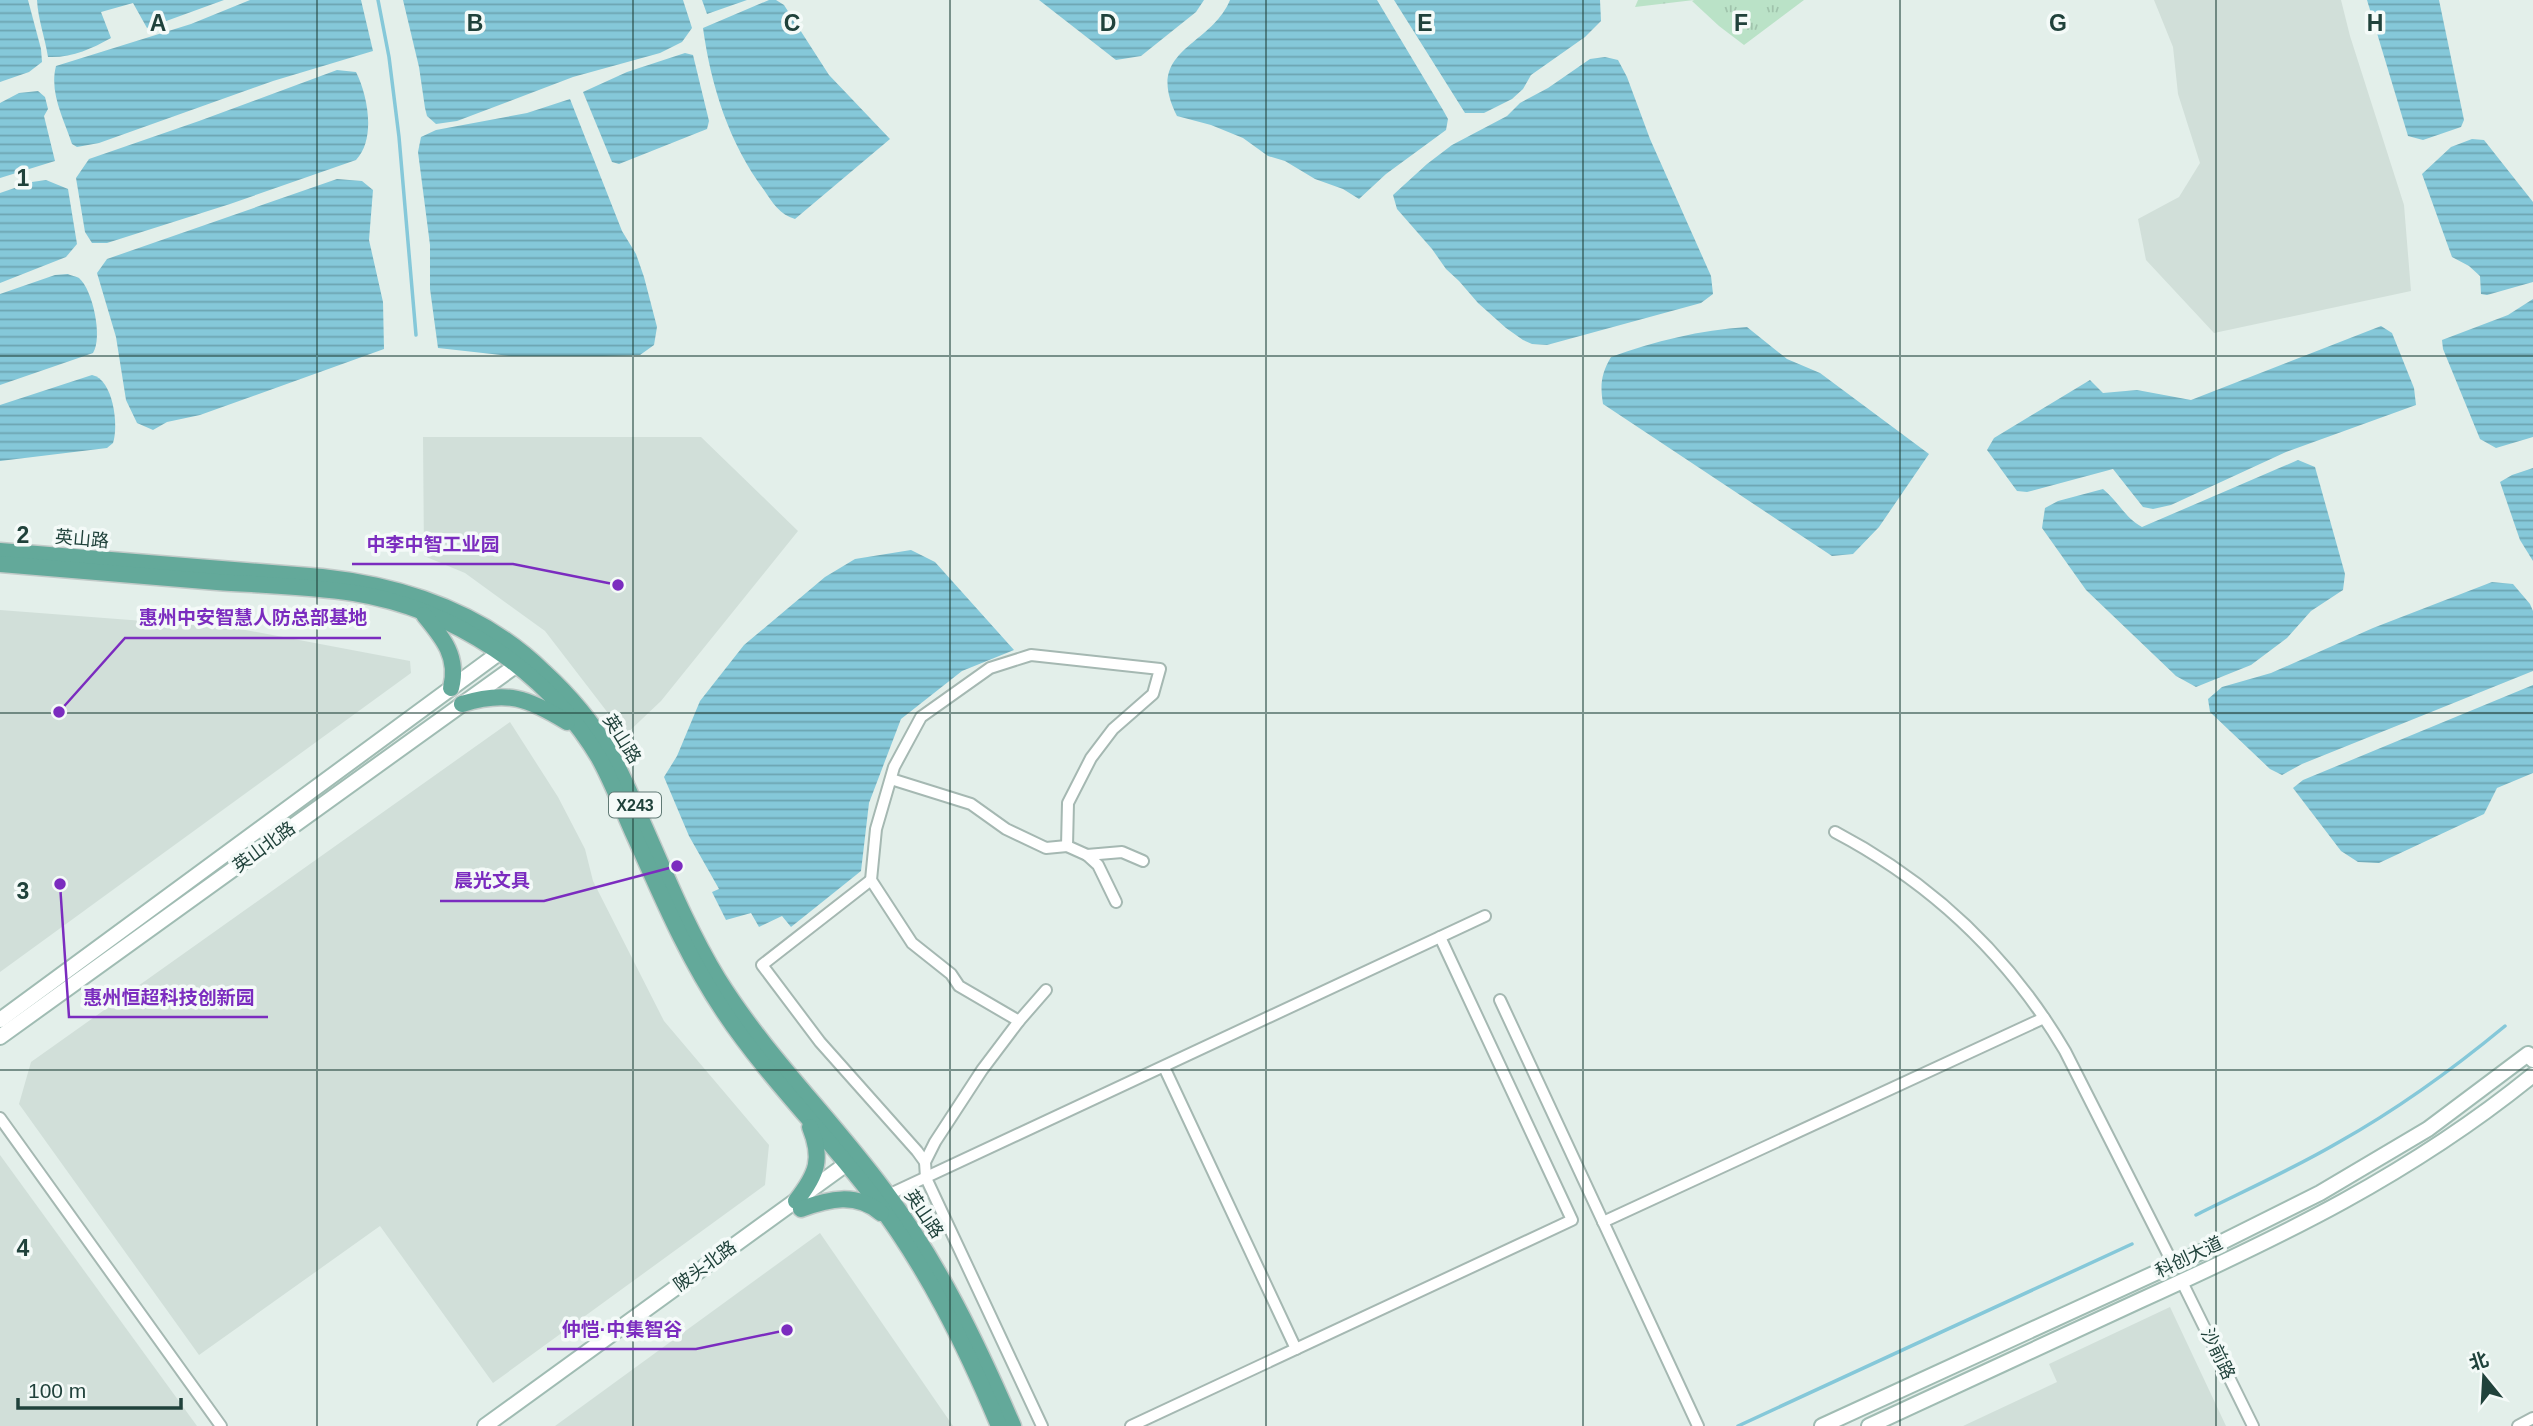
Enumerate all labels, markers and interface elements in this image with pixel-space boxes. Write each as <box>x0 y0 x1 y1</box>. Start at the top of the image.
text: A <box>150 10 166 36</box>
text: B <box>467 10 483 36</box>
text: C <box>784 10 800 36</box>
text: D <box>1100 10 1116 36</box>
text: E <box>1417 10 1433 36</box>
text: F <box>1734 10 1748 36</box>
text: G <box>2049 10 2067 36</box>
text: H <box>2367 10 2383 36</box>
text: 1 <box>17 165 30 191</box>
text: 2 <box>17 522 29 548</box>
callout: 中李中智工业园 <box>352 524 513 564</box>
street label: 英山路 <box>54 527 110 551</box>
text: 中李中智工业园 <box>366 534 500 555</box>
callout: 惠州中安智慧人防总部基地 <box>125 598 381 638</box>
text: 惠州中安智慧人防总部基地 <box>139 607 367 628</box>
street label: 英山路 <box>599 711 645 767</box>
road number: X243 <box>609 792 661 818</box>
street label: 英山北路 <box>229 818 299 876</box>
callout: 晨光文具 <box>440 861 544 901</box>
text: 晨光文具 <box>454 870 530 891</box>
text: 3 <box>17 878 29 904</box>
callout: 惠州恒超科技创新园 <box>69 977 268 1017</box>
text: 惠州恒超科技创新园 <box>83 987 255 1008</box>
street label: 英山路 <box>901 1186 947 1242</box>
street label: 科创大道 <box>2152 1233 2226 1281</box>
text: 4 <box>17 1235 30 1261</box>
street label: 陂头北路 <box>670 1237 740 1295</box>
callout: 仲恺·中集智谷 <box>547 1309 696 1349</box>
text: 仲恺·中集智谷 <box>562 1319 682 1340</box>
street label: 沙前路 <box>2197 1325 2239 1383</box>
north arrow <box>2449 1342 2519 1412</box>
text: 北 <box>2467 1348 2491 1374</box>
scale bar <box>18 1366 180 1410</box>
text: 100 m <box>28 1379 86 1402</box>

